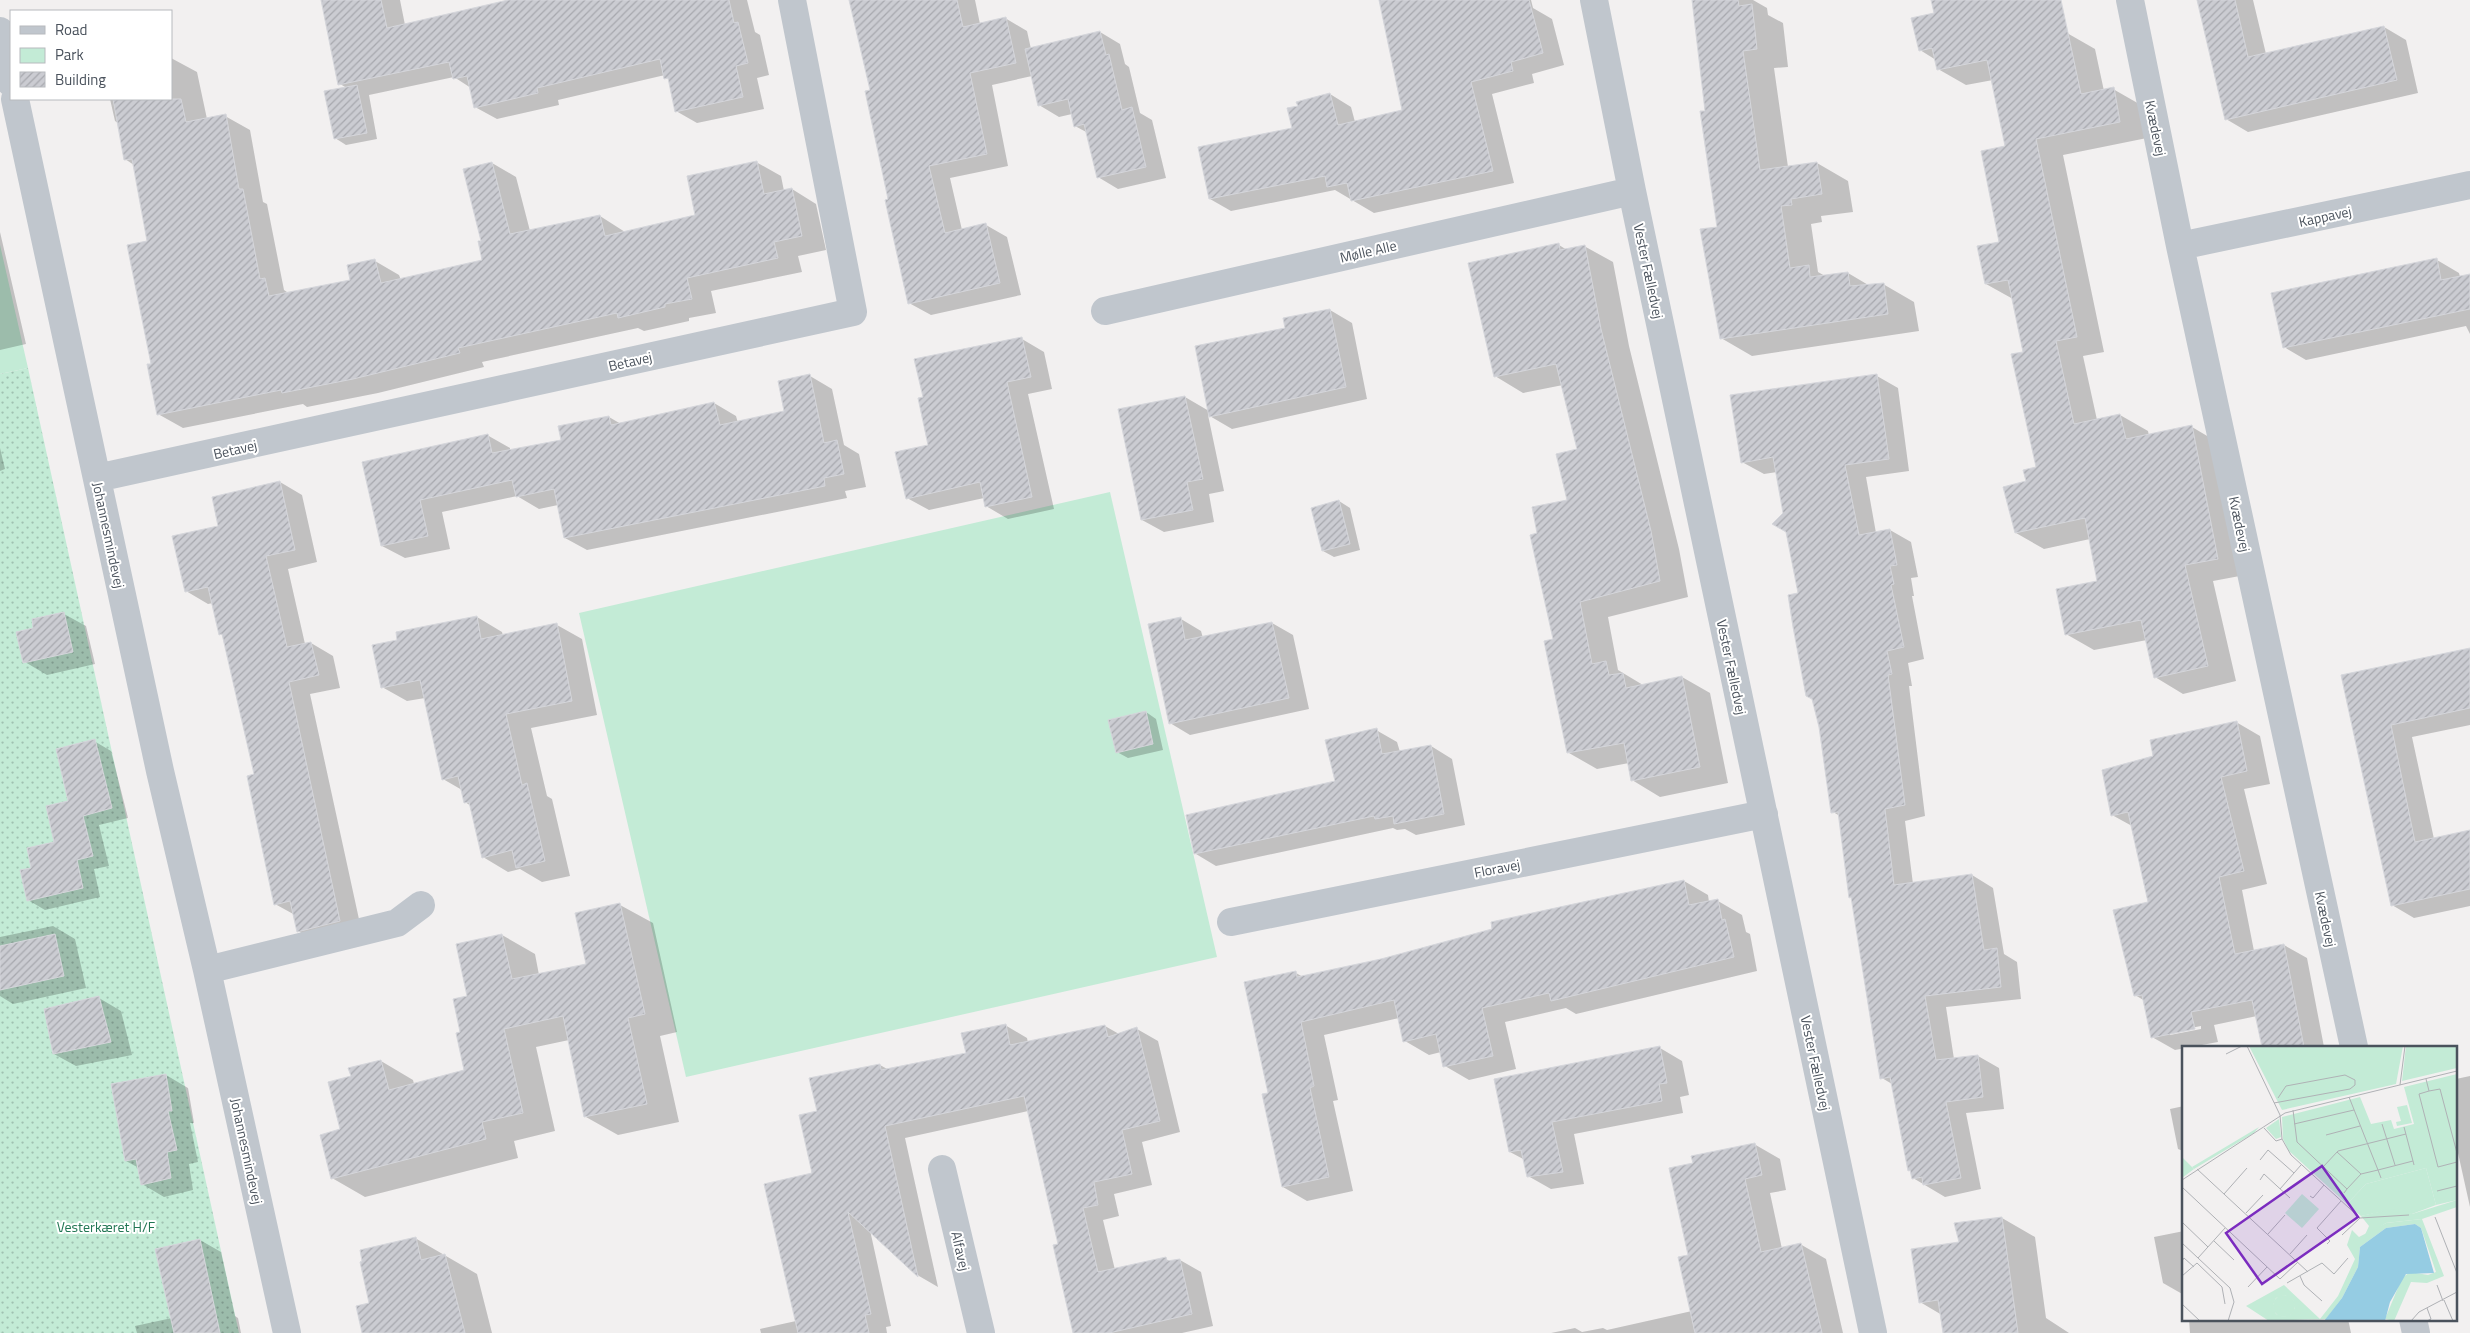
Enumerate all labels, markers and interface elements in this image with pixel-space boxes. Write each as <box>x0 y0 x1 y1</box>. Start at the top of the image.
legend <box>10 10 172 100</box>
text: Road <box>55 18 87 41</box>
text: Park <box>55 43 84 66</box>
text: Building <box>55 68 106 91</box>
street label: Kvædevej <box>2140 98 2172 158</box>
street label: Kappavej <box>2297 200 2353 232</box>
street label: Vester Fælledvej <box>1629 221 1669 321</box>
street label: Mølle Alle <box>1338 234 1398 268</box>
street label: Betavej <box>606 346 654 376</box>
street label: Betavej <box>211 434 259 464</box>
street label: Johannesmindevej <box>88 480 130 590</box>
street label: Kvædevej <box>2224 494 2256 554</box>
street label: Vester Fælledvej <box>1712 617 1752 717</box>
street label: Floravej <box>1472 853 1522 883</box>
street label: Kvædevej <box>2310 889 2342 949</box>
street label: Vester Fælledvej <box>1796 1013 1836 1113</box>
inset map <box>2182 1046 2458 1320</box>
street label: Johannesmindevej <box>226 1096 268 1206</box>
park label: Vesterkæret H/F <box>57 1216 155 1237</box>
street label: Alfavej <box>946 1229 976 1273</box>

